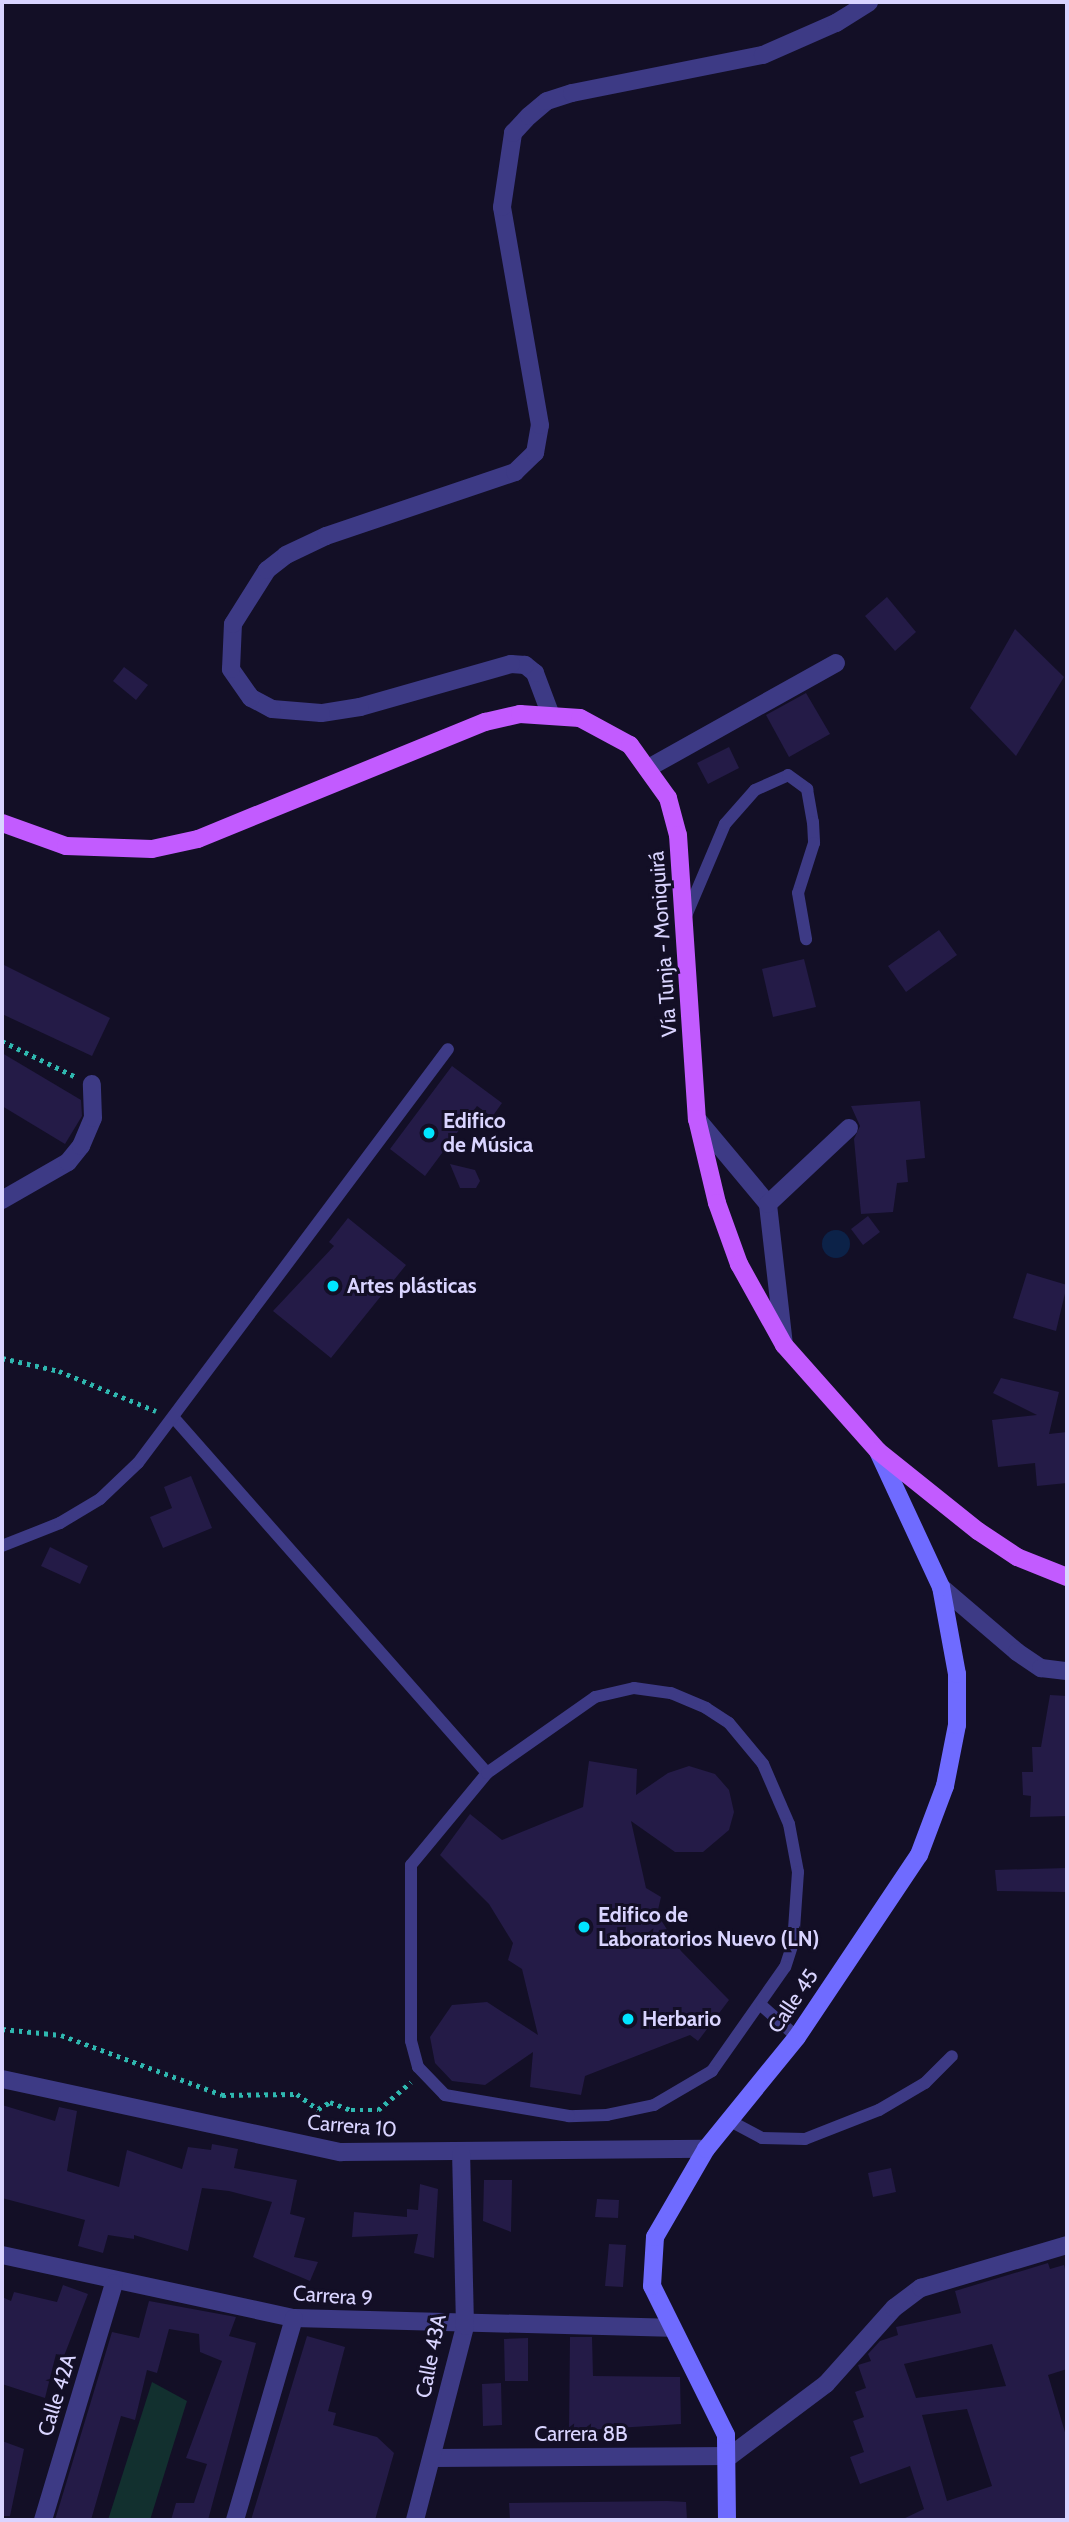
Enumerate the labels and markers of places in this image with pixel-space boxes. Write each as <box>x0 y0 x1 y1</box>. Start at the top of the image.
place label: Edifico de Música <box>443 1108 533 1158</box>
marker: Edifico de Música <box>421 1125 437 1141</box>
place label: Artes plásticas <box>347 1273 477 1299</box>
marker: Artes plásticas <box>325 1278 341 1294</box>
place label: Edifico de Laboratorios Nuevo (LN) <box>598 1902 819 1952</box>
marker: Edifico de Laboratorios Nuevo (LN) <box>576 1919 592 1935</box>
place label: Herbario <box>642 2006 721 2032</box>
marker: Herbario <box>620 2011 636 2027</box>

